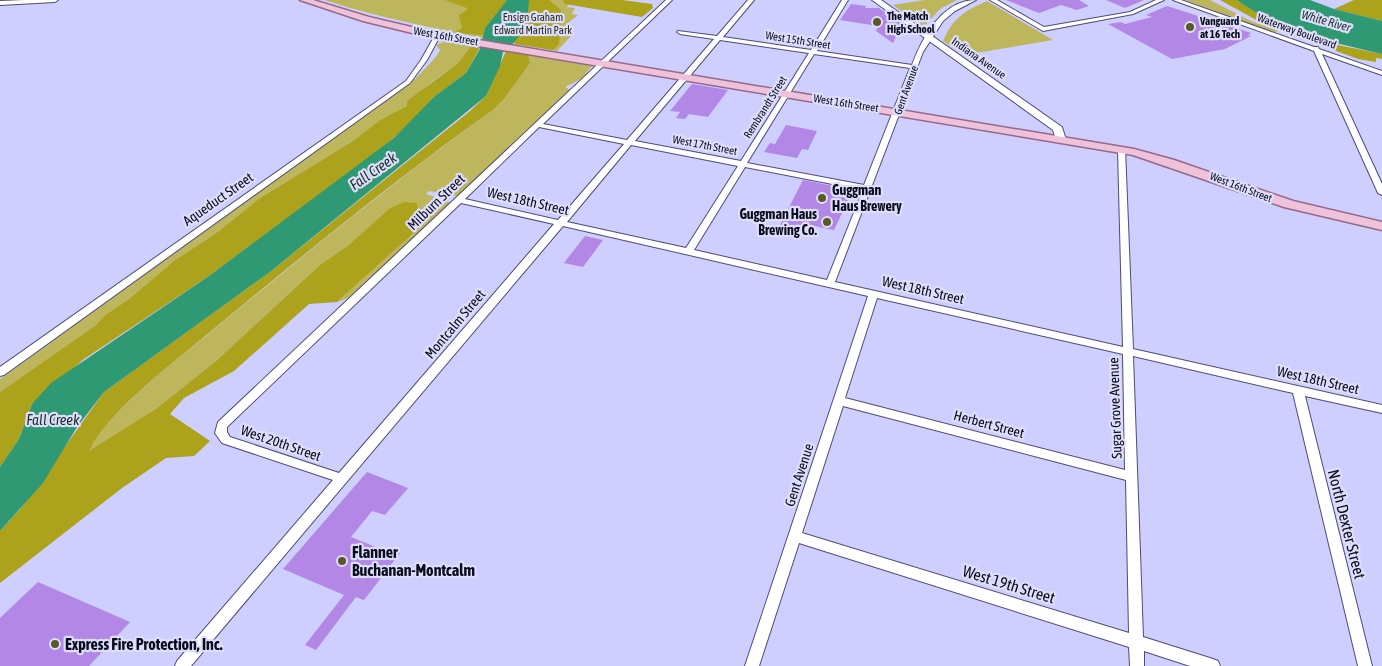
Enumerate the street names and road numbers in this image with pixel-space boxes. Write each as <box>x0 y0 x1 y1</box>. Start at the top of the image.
street label: Waterway Boulevard <box>1256 11 1338 51</box>
street label: West 16th Street <box>413 24 479 48</box>
street label: West 15th Street <box>765 29 831 51</box>
street label: Indiana Avenue <box>950 35 1008 81</box>
street label: Gent Avenue <box>892 64 920 116</box>
street label: Rembrandt Street <box>741 74 789 140</box>
street label: West 16th Street <box>813 92 879 114</box>
street label: West 17th Street <box>672 133 738 157</box>
street label: Aqueduct Street <box>180 169 256 229</box>
street label: West 16th Street <box>1208 170 1274 204</box>
street label: Milburn Street <box>404 171 468 233</box>
street label: West 18th Street <box>485 184 571 218</box>
street label: West 18th Street <box>880 273 966 307</box>
street label: Montcalm Street <box>422 286 488 362</box>
street label: Sugar Grove Avenue <box>1105 357 1125 459</box>
street label: West 18th Street <box>1275 363 1361 397</box>
street label: Herbert Street <box>952 407 1026 441</box>
street label: West 20th Street <box>239 422 323 464</box>
street label: Gent Avenue <box>781 441 817 509</box>
street label: North Dexter Street <box>1325 467 1369 581</box>
street label: West 19th Street <box>961 561 1058 607</box>

